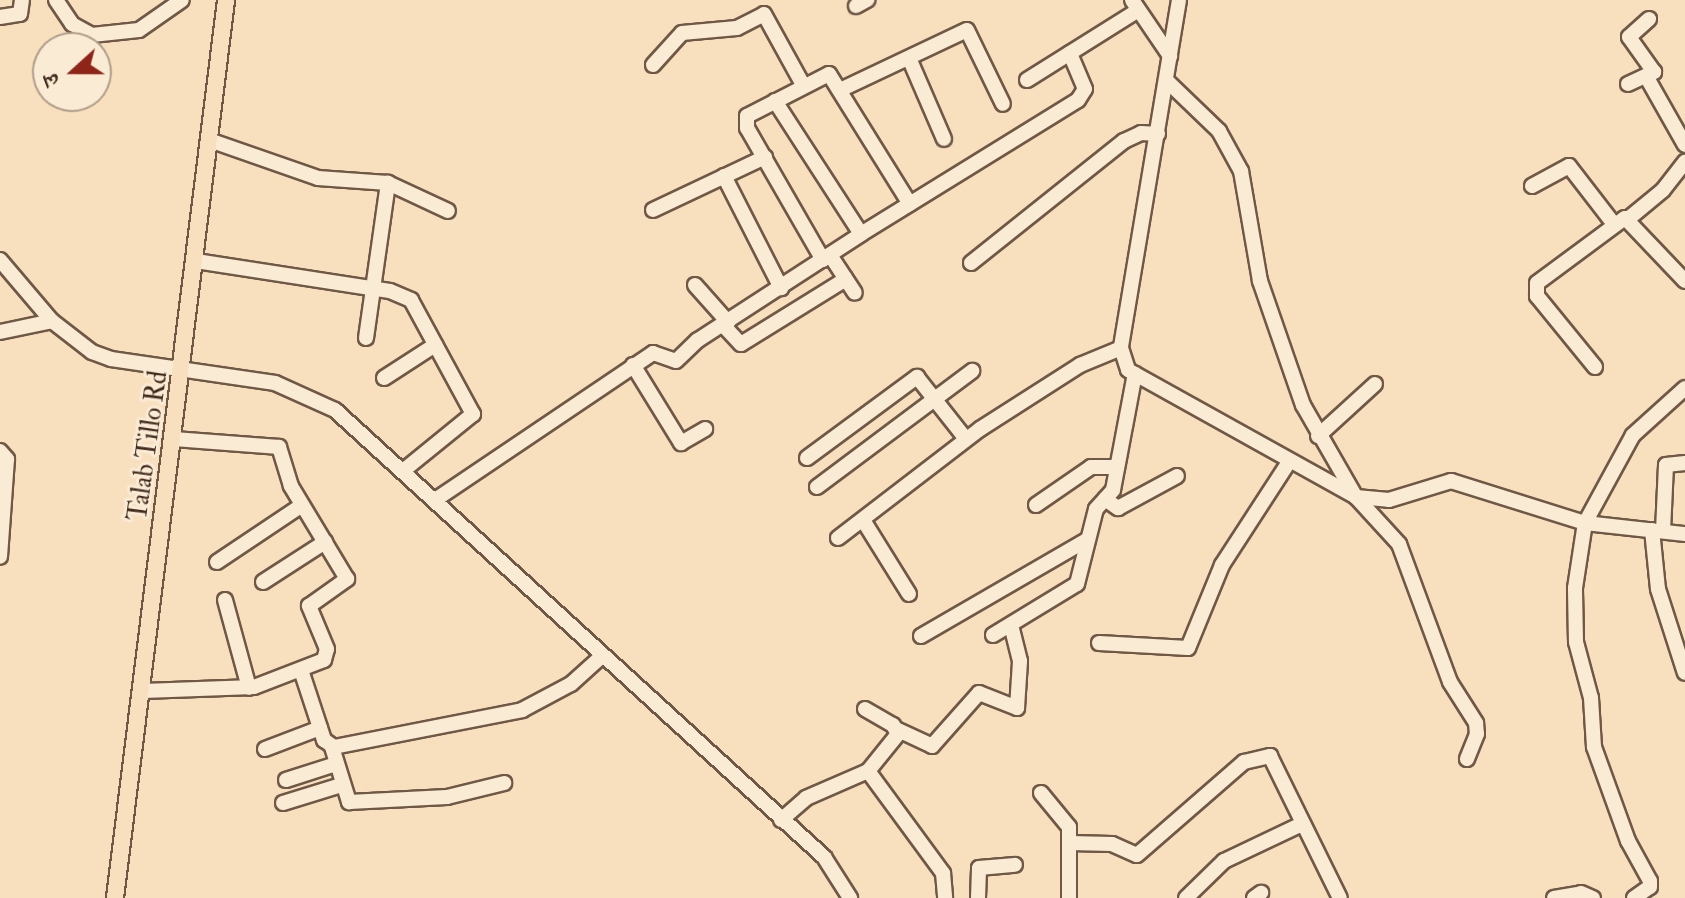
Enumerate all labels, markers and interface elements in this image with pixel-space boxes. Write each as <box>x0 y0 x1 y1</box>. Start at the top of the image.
north arrow <box>32 32 112 112</box>
text: उ <box>36 70 67 90</box>
street label: Talab Tillo Rd <box>123 369 175 523</box>

